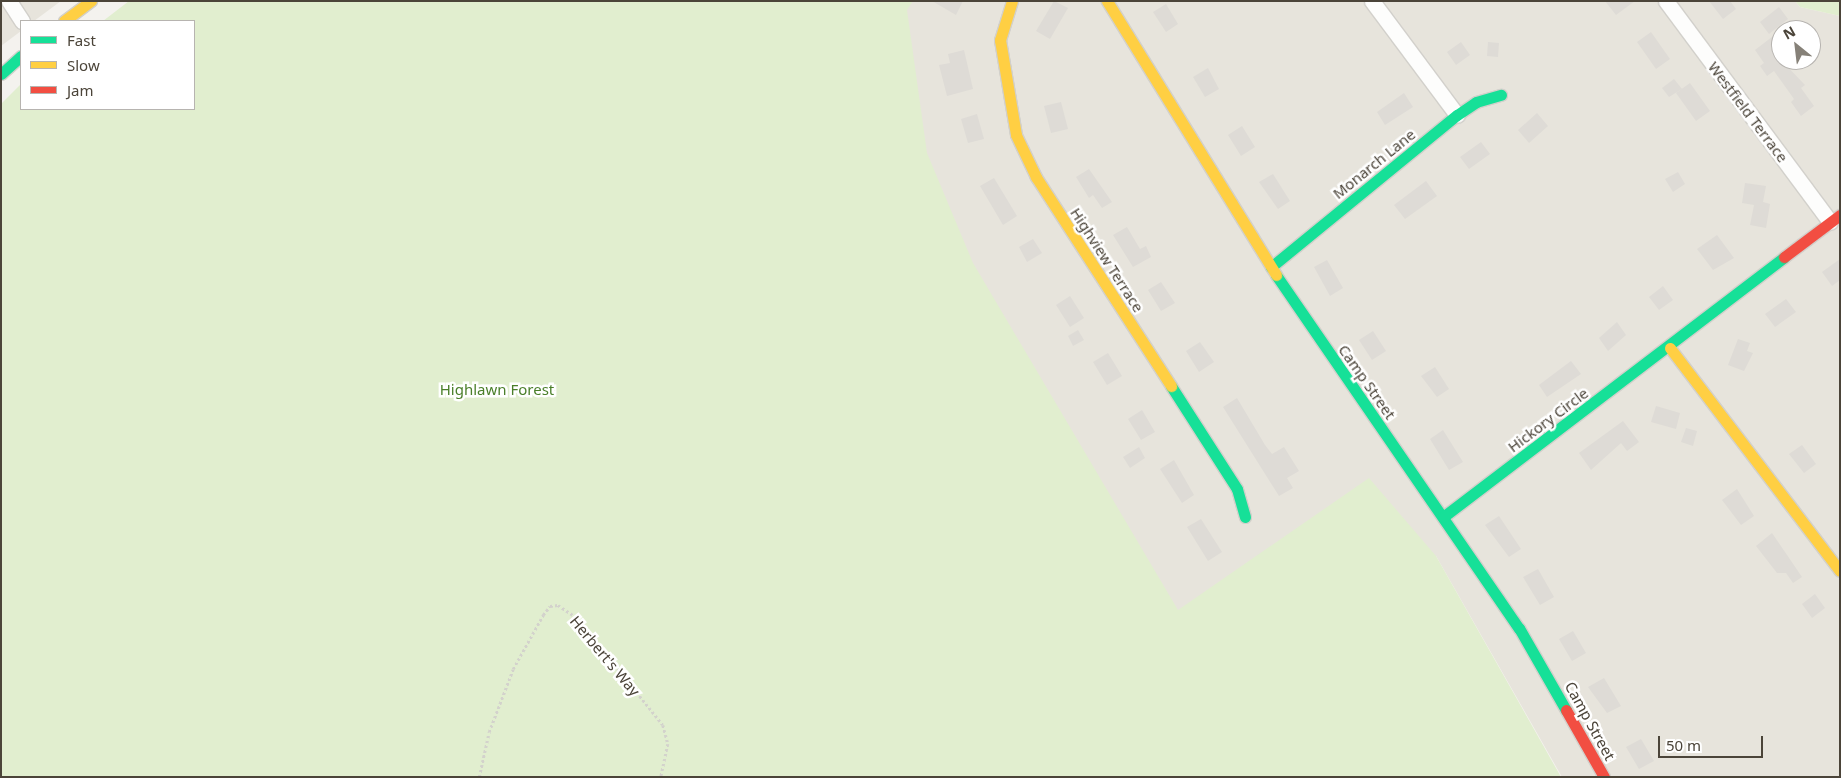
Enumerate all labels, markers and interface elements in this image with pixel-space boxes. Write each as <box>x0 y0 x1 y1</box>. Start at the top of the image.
legend <box>20 20 195 110</box>
north arrow <box>1771 20 1821 70</box>
text: N <box>1779 21 1799 43</box>
text: Fast <box>67 30 96 50</box>
text: Slow <box>67 55 100 75</box>
street label: Westfield Terrace <box>1704 58 1792 166</box>
text: Jam <box>67 80 94 100</box>
street label: Monarch Lane <box>1329 125 1419 203</box>
street label: Highview Terrace <box>1067 204 1147 316</box>
street label: Camp Street <box>1335 341 1399 423</box>
park label: Highlawn Forest <box>440 381 554 399</box>
street label: Hickory Circle <box>1504 384 1592 456</box>
street label: Herbert's Way <box>566 612 644 700</box>
street label: Camp Street <box>1561 679 1619 763</box>
scale bar <box>1661 726 1766 758</box>
text: 50 m <box>1666 735 1701 755</box>

